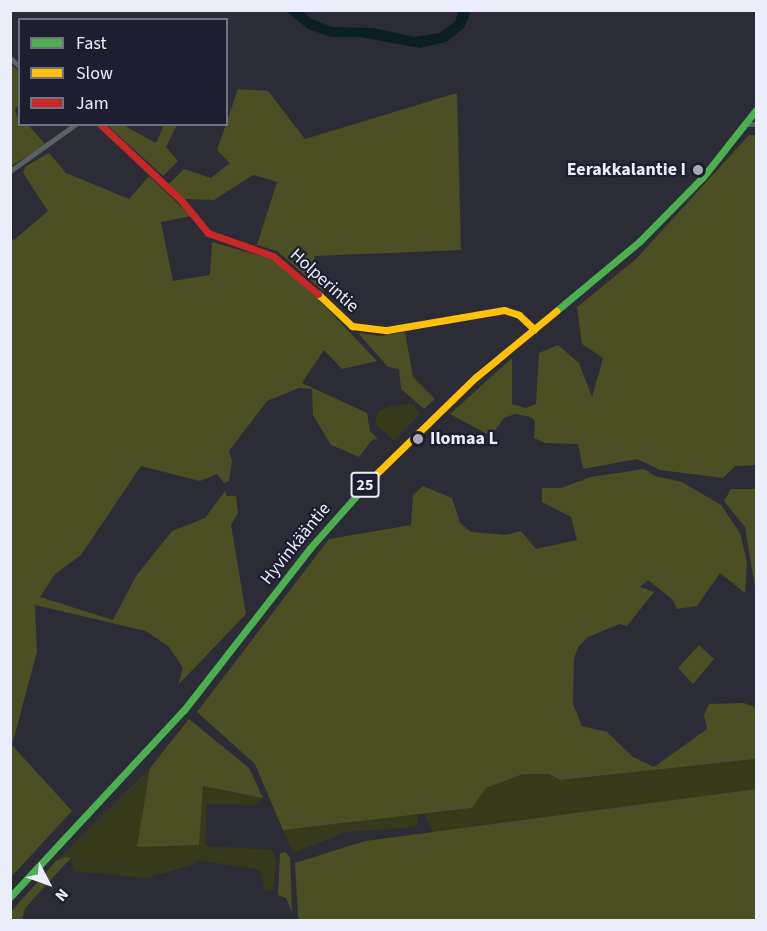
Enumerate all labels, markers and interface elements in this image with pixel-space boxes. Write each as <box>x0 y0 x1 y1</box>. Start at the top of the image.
legend <box>18 18 228 126</box>
text: Fast <box>76 31 107 56</box>
text: Slow <box>76 61 113 86</box>
text: Jam <box>76 91 109 116</box>
place label: Eerakkalantie I <box>567 159 686 181</box>
marker: Eerakkalantie I <box>691 163 705 177</box>
street label: Holperintie <box>285 245 363 317</box>
place label: Ilomaa L <box>430 428 498 450</box>
marker: Ilomaa L <box>411 432 425 446</box>
road number: 25 <box>350 472 380 498</box>
street label: Hyvinkääntie <box>256 499 336 589</box>
north arrow <box>18 853 78 913</box>
text: N <box>50 884 73 906</box>

